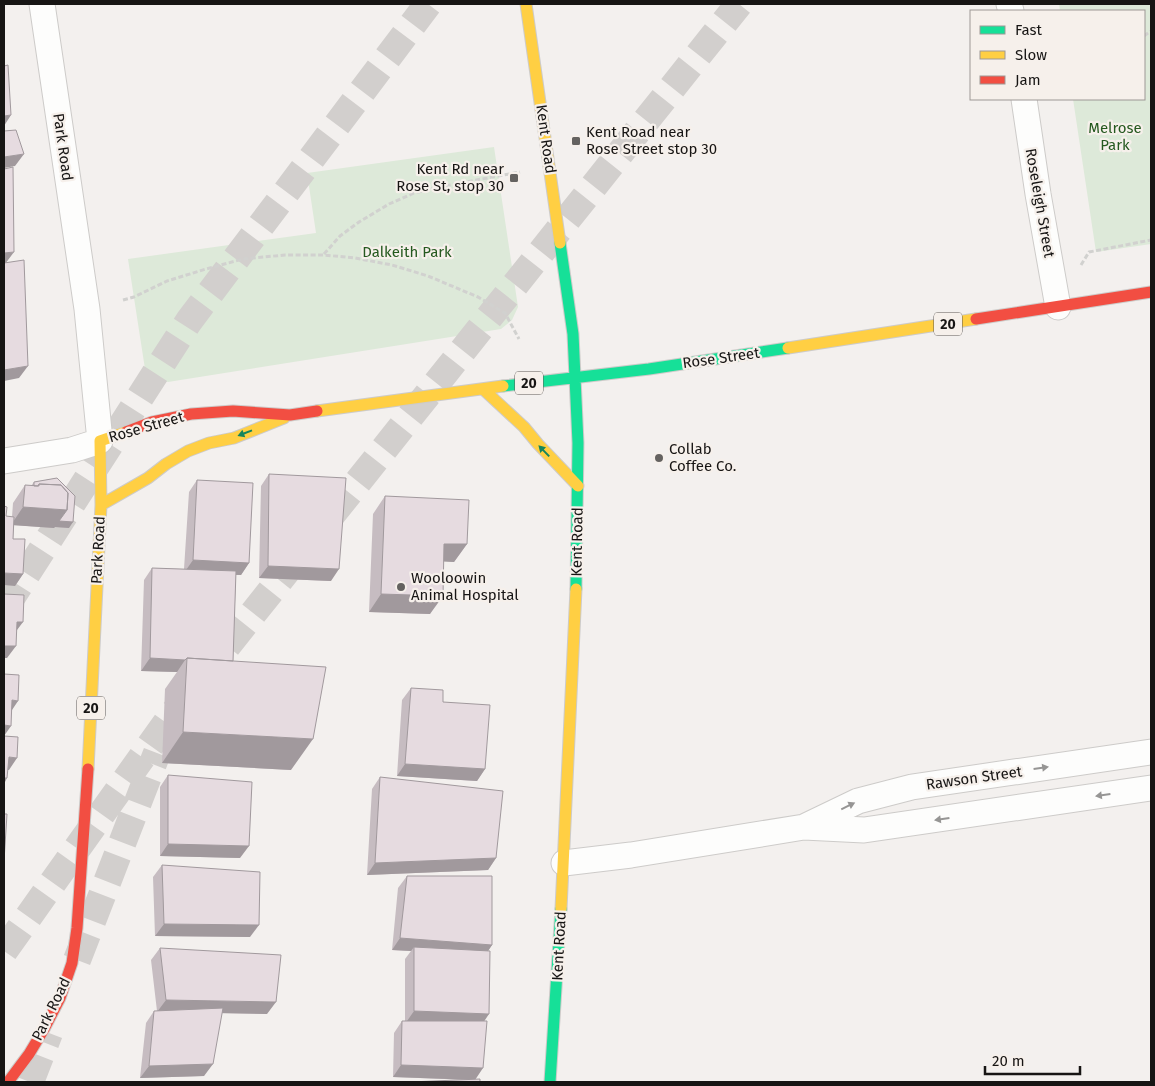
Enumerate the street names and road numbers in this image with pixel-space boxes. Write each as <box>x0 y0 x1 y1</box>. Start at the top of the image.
street label: Kent Road <box>532 103 560 175</box>
street label: Park Road <box>49 112 77 182</box>
street label: Roseleigh Street <box>1022 147 1059 260</box>
road number: 20 <box>934 312 962 336</box>
street label: Rose Street <box>681 344 761 372</box>
road number: 20 <box>515 372 543 394</box>
street label: Rose Street <box>106 408 186 446</box>
street label: Kent Road <box>567 507 587 577</box>
street label: Park Road <box>87 516 109 584</box>
road number: 20 <box>77 696 105 720</box>
street label: Rawson Street <box>925 762 1024 794</box>
street label: Kent Road <box>548 911 570 981</box>
street label: Park Road <box>28 974 74 1044</box>

